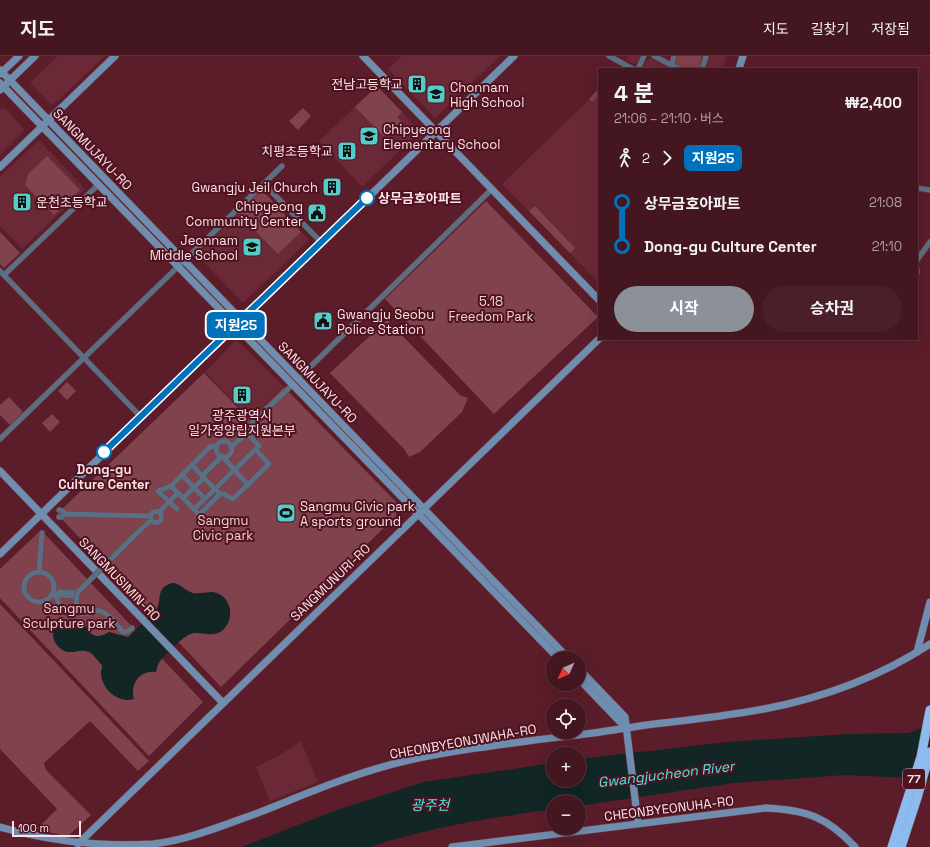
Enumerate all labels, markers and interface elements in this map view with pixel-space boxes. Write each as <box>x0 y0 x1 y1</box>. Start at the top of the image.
text: 지도 <box>20 17 55 42</box>
text: 지도 <box>763 20 789 38</box>
text: 길찾기 <box>811 20 849 38</box>
text: 저장됨 <box>871 20 910 38</box>
building icon: 전남고등학교 <box>406 73 428 95</box>
place label: 전남고등학교 <box>331 76 403 93</box>
place label: Chonnam High School <box>450 79 524 111</box>
text: 4 분 <box>614 79 654 107</box>
school or university icon: Chonnam High School <box>425 83 447 105</box>
text: ₩2,400 <box>844 93 902 112</box>
street label: SANGMUJAYU-RO <box>49 105 136 194</box>
text: 21:06 – 21:10 · 버스 <box>614 110 724 127</box>
place label: Chipyeong Elementary School <box>383 121 500 153</box>
school or university icon: Chipyeong Elementary School <box>358 125 380 147</box>
building icon: 치평초등학교 <box>336 140 358 162</box>
place label: 치평초등학교 <box>261 143 333 160</box>
icon: walk <box>614 147 636 169</box>
icon: forward <box>656 147 678 169</box>
text: 지원25 <box>692 149 734 167</box>
text: 2 <box>642 150 650 167</box>
building icon: Gwangju Jeil Church <box>321 176 343 198</box>
place label: Gwangju Jeil Church <box>191 179 318 196</box>
marker: 상무금호아파트 <box>359 190 375 206</box>
place label: 상무금호아파트 <box>378 190 462 207</box>
building icon: 운천초등학교 <box>11 191 33 213</box>
place label: 운천초등학교 <box>36 194 108 211</box>
text: 상무금호아파트 <box>644 194 741 213</box>
text: 21:08 <box>869 194 902 211</box>
place label: Chipyeong Community Center <box>186 198 303 230</box>
public building icon: Chipyeong Community Center <box>306 202 328 224</box>
place label: Jeonnam Middle School <box>150 232 238 264</box>
school or university icon: Jeonnam Middle School <box>241 236 263 258</box>
text: Dong-gu Culture Center <box>644 237 817 256</box>
text: 21:10 <box>872 238 902 255</box>
button: 시작 <box>614 286 754 332</box>
button: 승차권 <box>762 286 902 332</box>
park label: 5.18 Freedom Park <box>448 293 534 325</box>
place label: Gwangju Seobu Police Station <box>337 306 434 338</box>
public building icon: Gwangju Seobu Police Station <box>312 310 334 332</box>
line badge: 지원25 <box>208 312 264 338</box>
text: 지원25 <box>215 316 257 334</box>
street label: SANGMUJAYU-RO <box>274 338 361 427</box>
building icon: 광주광역시 일가정양립지원본부 <box>231 384 253 406</box>
place label: 광주광역시 일가정양립지원본부 <box>188 407 296 439</box>
marker: Dong-gu Culture Center <box>96 444 112 460</box>
place label: Dong-gu Culture Center <box>58 461 150 493</box>
place label: Sangmu Civic park A sports ground <box>300 498 415 530</box>
sports icon: Sangmu Civic park A sports ground <box>275 502 297 524</box>
park label: Sangmu Civic park <box>193 512 253 544</box>
street label: SANGMUSIMIN-RO <box>75 534 164 625</box>
street label: SANGMUNURI-RO <box>287 540 374 625</box>
park label: Sangmu Sculpture park <box>23 600 115 632</box>
north arrow <box>546 651 586 691</box>
map controls <box>546 651 586 835</box>
button: locate <box>546 699 586 739</box>
street label: CHEONBYEONJWAHA-RO <box>388 720 538 763</box>
button: + <box>546 747 586 787</box>
water label: Gwangjucheon River <box>597 757 737 791</box>
road number: 77 <box>903 769 925 789</box>
street label: CHEONBYEONUHA-RO <box>603 792 735 825</box>
button: − <box>546 795 586 835</box>
water label: 광주천 <box>411 796 450 814</box>
scale bar <box>12 819 81 838</box>
text: 100 m <box>18 821 49 835</box>

